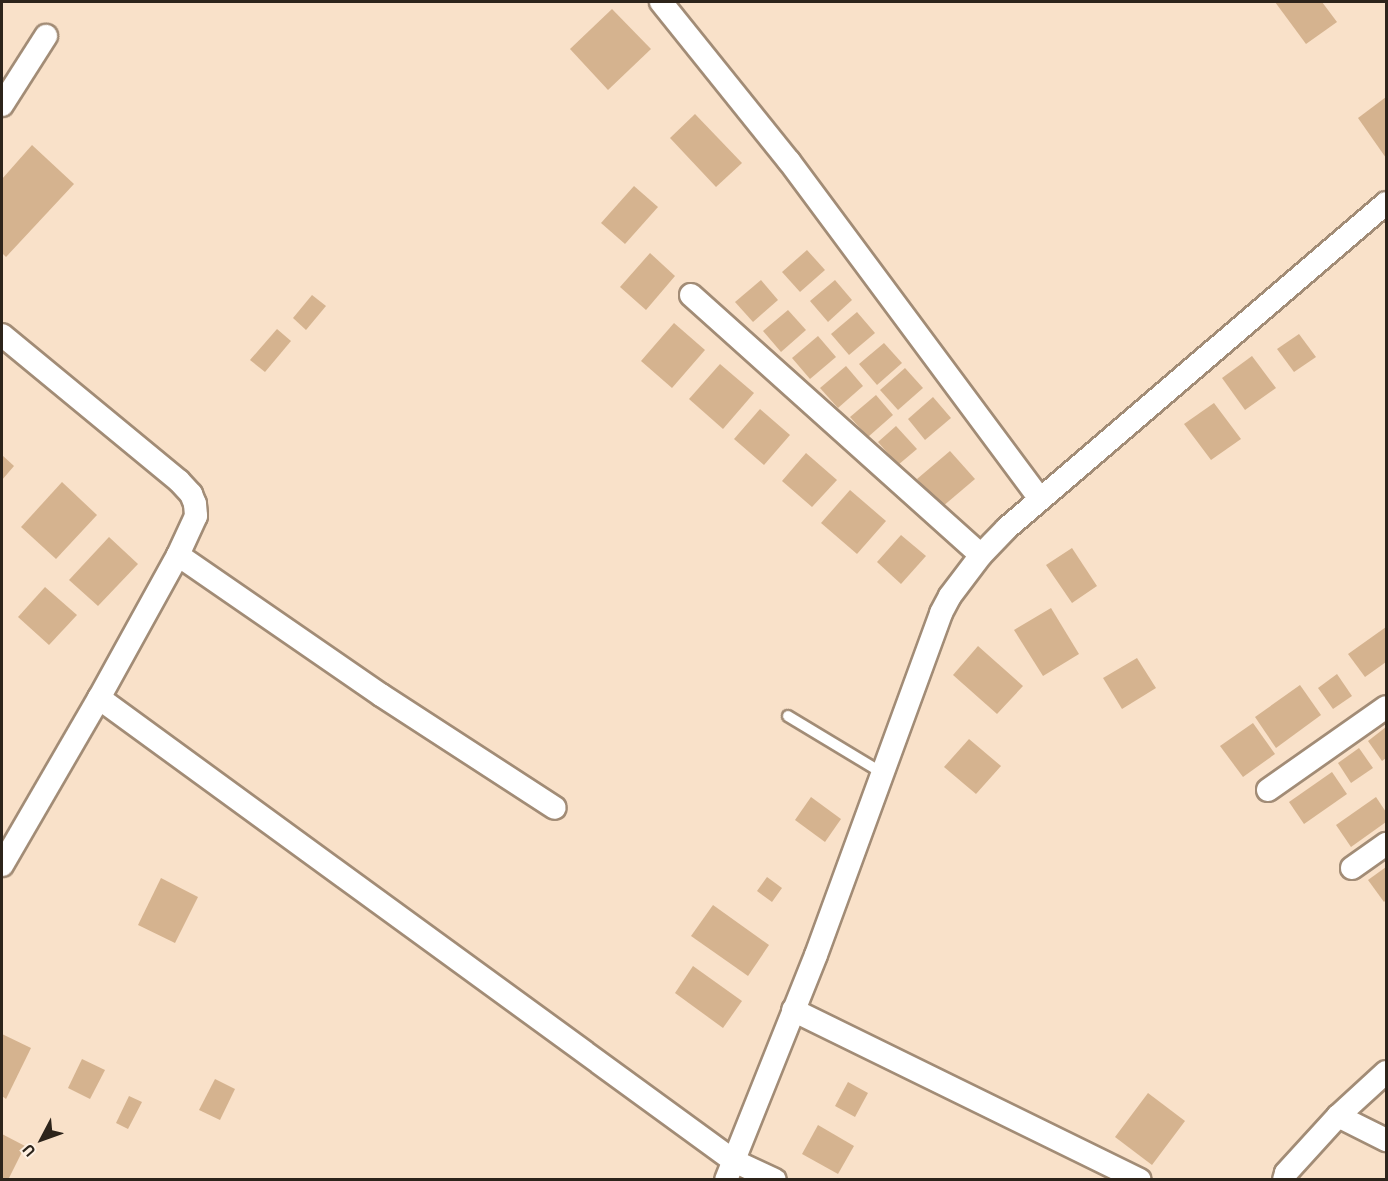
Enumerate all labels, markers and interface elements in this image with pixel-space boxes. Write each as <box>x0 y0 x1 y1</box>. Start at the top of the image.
north arrow <box>12 1109 72 1169</box>
text: U <box>16 1139 41 1163</box>

